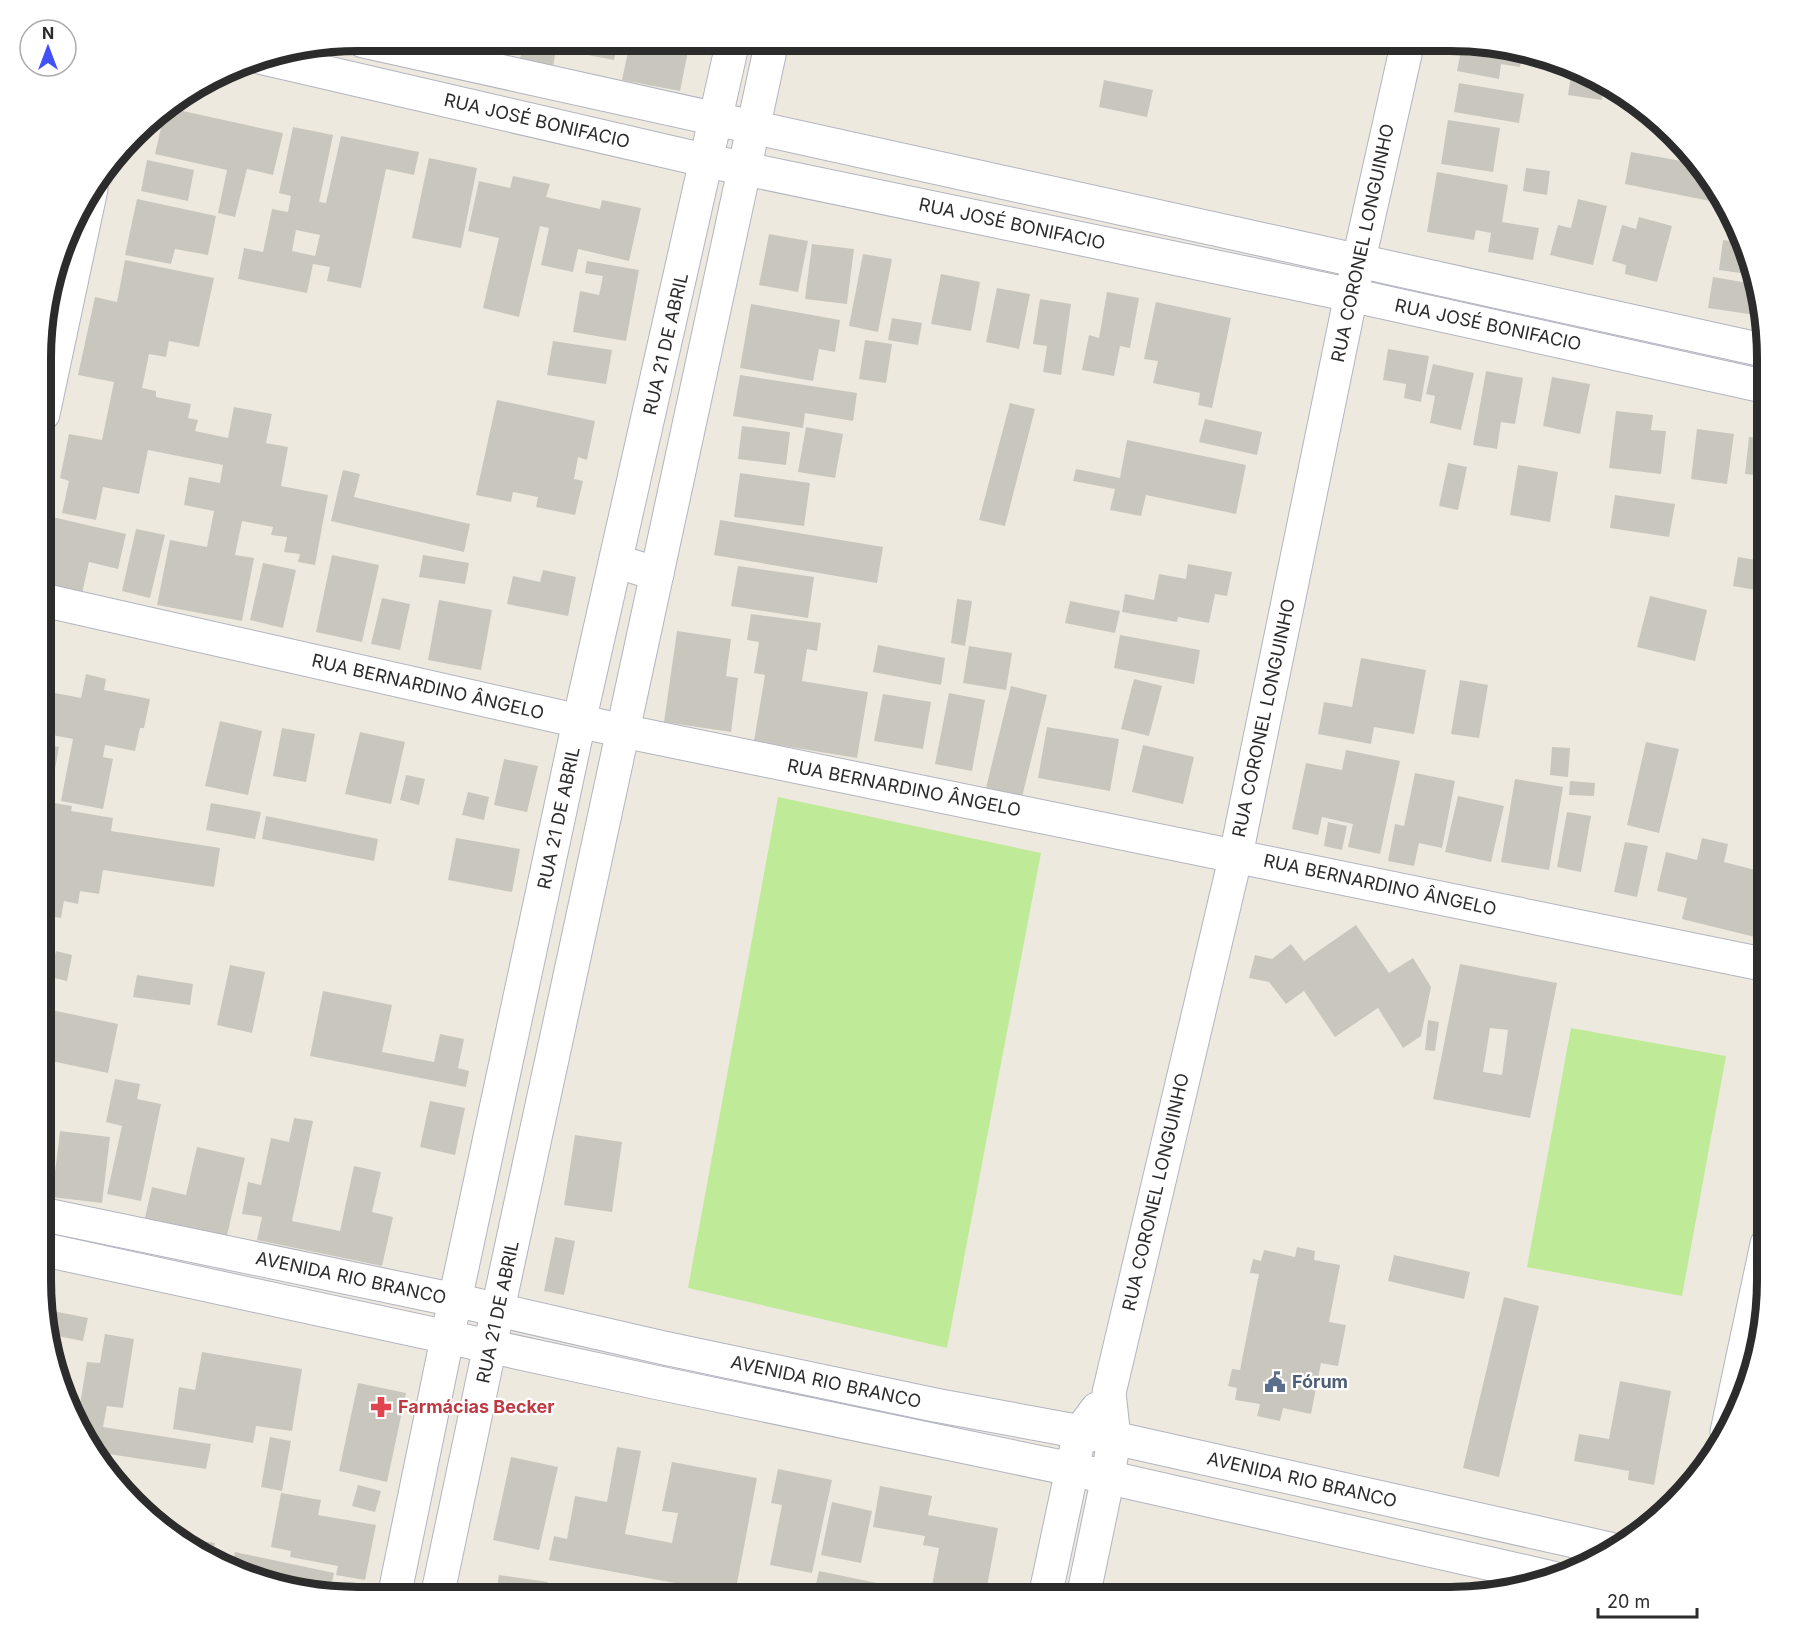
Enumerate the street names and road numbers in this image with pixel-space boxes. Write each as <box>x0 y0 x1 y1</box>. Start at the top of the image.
street label: RUA JOSÉ BONIFACIO <box>442 88 632 152</box>
street label: RUA CORONEL LONGUINHO <box>1327 122 1398 364</box>
street label: RUA JOSÉ BONIFACIO <box>917 193 1107 254</box>
street label: RUA 21 DE ABRIL <box>639 271 692 417</box>
street label: RUA JOSÉ BONIFACIO <box>1393 294 1583 355</box>
street label: RUA CORONEL LONGUINHO <box>1228 597 1299 839</box>
street label: RUA BERNARDINO ÂNGELO <box>310 649 547 723</box>
street label: RUA 21 DE ABRIL <box>533 745 584 891</box>
street label: RUA BERNARDINO ÂNGELO <box>785 754 1023 820</box>
street label: RUA BERNARDINO ÂNGELO <box>1262 849 1499 919</box>
street label: RUA CORONEL LONGUINHO <box>1118 1071 1193 1313</box>
street label: RUA 21 DE ABRIL <box>472 1239 523 1385</box>
street label: AVENIDA RIO BRANCO <box>254 1247 448 1308</box>
street label: AVENIDA RIO BRANCO <box>729 1351 923 1412</box>
street label: AVENIDA RIO BRANCO <box>1205 1447 1399 1512</box>

